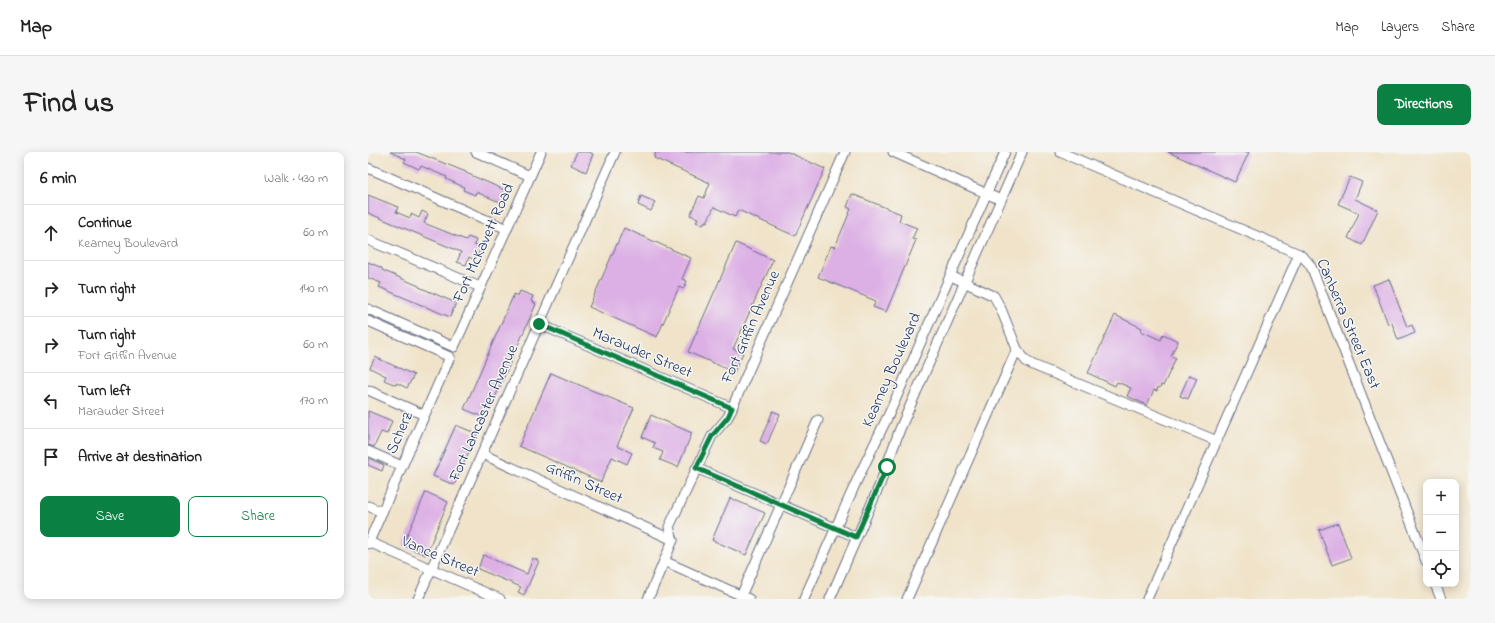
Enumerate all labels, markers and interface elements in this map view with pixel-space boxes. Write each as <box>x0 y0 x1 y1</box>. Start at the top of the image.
text: Map <box>20 14 52 41</box>
text: Map <box>1335 17 1359 38</box>
text: Layers <box>1381 17 1419 38</box>
text: Share <box>1441 17 1475 38</box>
text: Find us <box>24 84 114 125</box>
button: Directions <box>1377 84 1471 125</box>
text: 6 min <box>40 166 76 191</box>
text: Walk · 430 m <box>264 169 328 188</box>
street label: Fort McKavett Road <box>447 180 521 307</box>
text: Continue <box>78 212 132 234</box>
icon: ahead <box>40 222 62 244</box>
text: 60 m <box>303 223 328 242</box>
text: Kearney Boulevard <box>78 234 178 253</box>
street label: Canberra Street East <box>1310 255 1387 394</box>
street label: Fort Griffin Avenue <box>715 266 787 388</box>
icon: right <box>40 278 62 300</box>
text: Turn right <box>78 278 136 300</box>
text: 140 m <box>300 279 328 298</box>
street label: Kearney Boulevard <box>856 309 928 431</box>
route end <box>530 315 548 333</box>
street label: Marauder Street <box>588 321 696 385</box>
text: Turn right <box>78 324 136 346</box>
icon: right <box>40 334 62 356</box>
text: 60 m <box>303 335 328 354</box>
street label: Fort Lancaster Avenue <box>443 340 525 486</box>
text: Fort Griffin Avenue <box>78 346 177 365</box>
text: Turn left <box>78 380 131 402</box>
icon: left <box>40 390 62 412</box>
text: 170 m <box>300 391 328 410</box>
text: Marauder Street <box>78 402 165 421</box>
street label: Scherz <box>380 408 420 458</box>
icon: arrive <box>40 446 62 468</box>
text: Arrive at destination <box>78 446 202 468</box>
street label: Griffin Street <box>541 455 627 511</box>
route start <box>878 458 896 476</box>
map controls <box>1423 479 1459 587</box>
button: + <box>1423 479 1459 515</box>
button: Save <box>40 496 180 537</box>
button: Share <box>188 496 328 537</box>
button: − <box>1423 515 1459 551</box>
street label: Vance Street <box>396 529 483 584</box>
button: locate <box>1423 551 1459 587</box>

